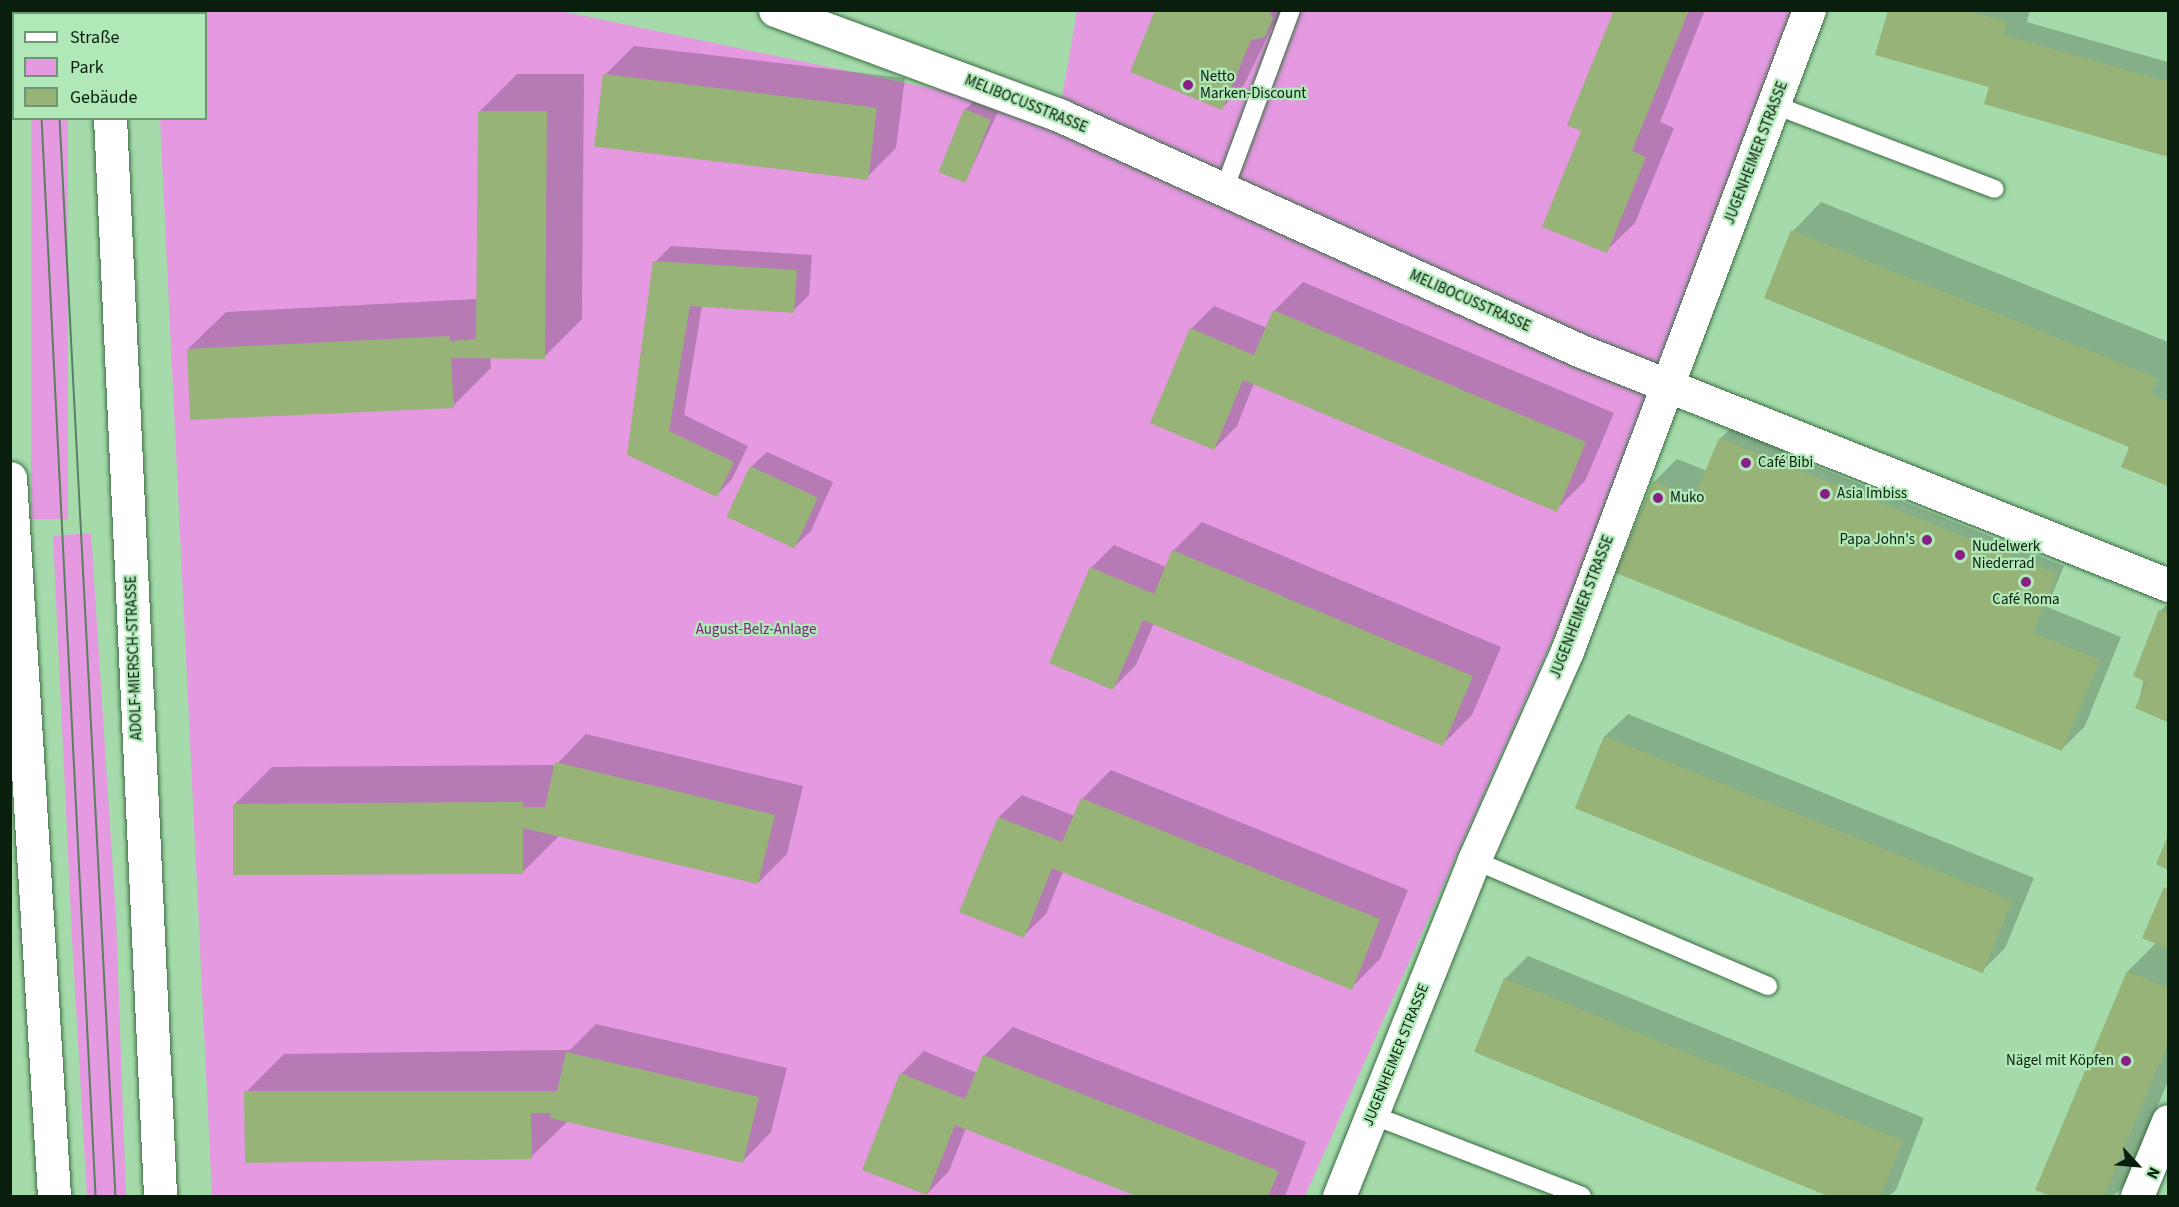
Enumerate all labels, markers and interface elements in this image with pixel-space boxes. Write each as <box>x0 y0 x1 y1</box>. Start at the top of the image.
legend <box>12 12 207 120</box>
text: Straße <box>70 25 119 50</box>
text: Park <box>70 55 104 80</box>
place label: Netto Marken-Discount <box>1200 67 1306 102</box>
street label: MELIBOCUSSTRASSE <box>962 71 1090 137</box>
marker: Netto Marken-Discount <box>1181 78 1195 92</box>
street label: JUGENHEIMER STRASSE <box>1720 79 1792 227</box>
text: Gebäude <box>70 85 138 110</box>
street label: MELIBOCUSSTRASSE <box>1407 266 1533 336</box>
place label: Café Bibi <box>1758 454 1813 472</box>
marker: Café Bibi <box>1739 456 1753 470</box>
place label: Asia Imbiss <box>1837 485 1907 503</box>
marker: Asia Imbiss <box>1818 487 1832 501</box>
place label: Muko <box>1670 489 1704 507</box>
marker: Muko <box>1651 491 1665 505</box>
place label: Papa John's <box>1840 531 1915 549</box>
street label: JUGENHEIMER STRASSE <box>1546 533 1618 681</box>
marker: Papa John's <box>1920 533 1934 547</box>
place label: Nudelwerk Niederrad <box>1972 537 2040 572</box>
marker: Nudelwerk Niederrad <box>1953 548 1967 562</box>
street label: ADOLF-MIERSCH-STRASSE <box>122 575 146 741</box>
marker: Café Roma <box>2019 575 2033 589</box>
place label: Café Roma <box>1992 591 2060 609</box>
park label: August-Belz-Anlage <box>696 621 816 639</box>
street label: JUGENHEIMER STRASSE <box>1359 981 1433 1129</box>
place label: Nägel mit Köpfen <box>2006 1052 2114 1070</box>
marker: Nägel mit Köpfen <box>2119 1054 2133 1068</box>
north arrow <box>2107 1135 2167 1195</box>
text: N <box>2141 1163 2165 1182</box>

